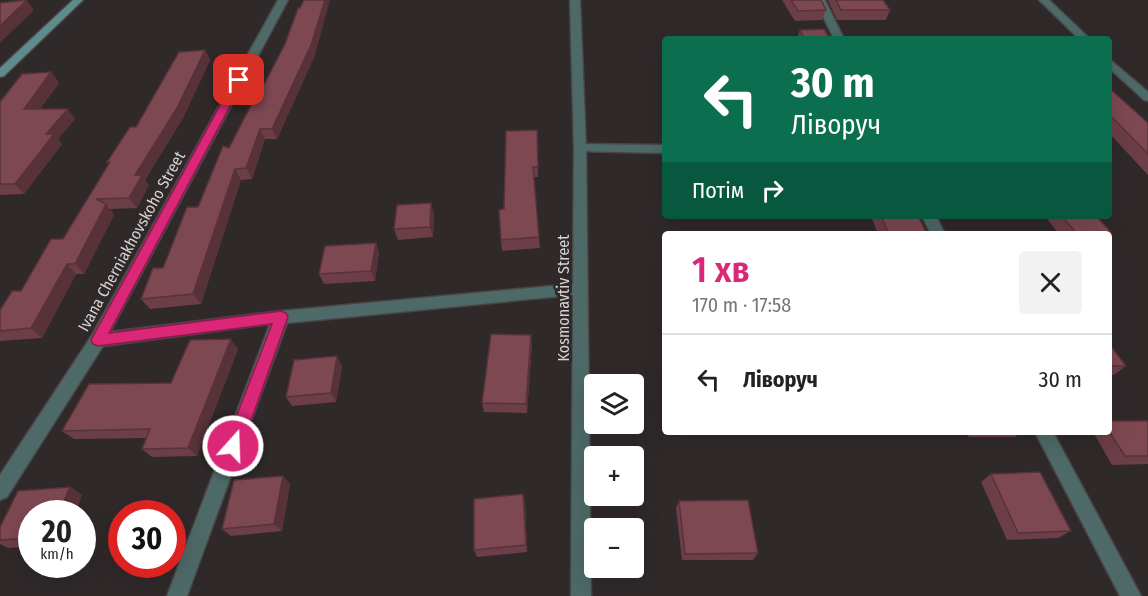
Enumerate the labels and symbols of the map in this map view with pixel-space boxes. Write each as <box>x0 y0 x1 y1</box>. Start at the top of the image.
pin <box>213 54 264 105</box>
street label: Ivana Cherniakhovskoho Street <box>74 147 189 335</box>
street label: Kosmonavtiv Street <box>554 234 573 361</box>
position arrow <box>201 414 265 478</box>
speed limit sign: 30 <box>108 500 186 578</box>

